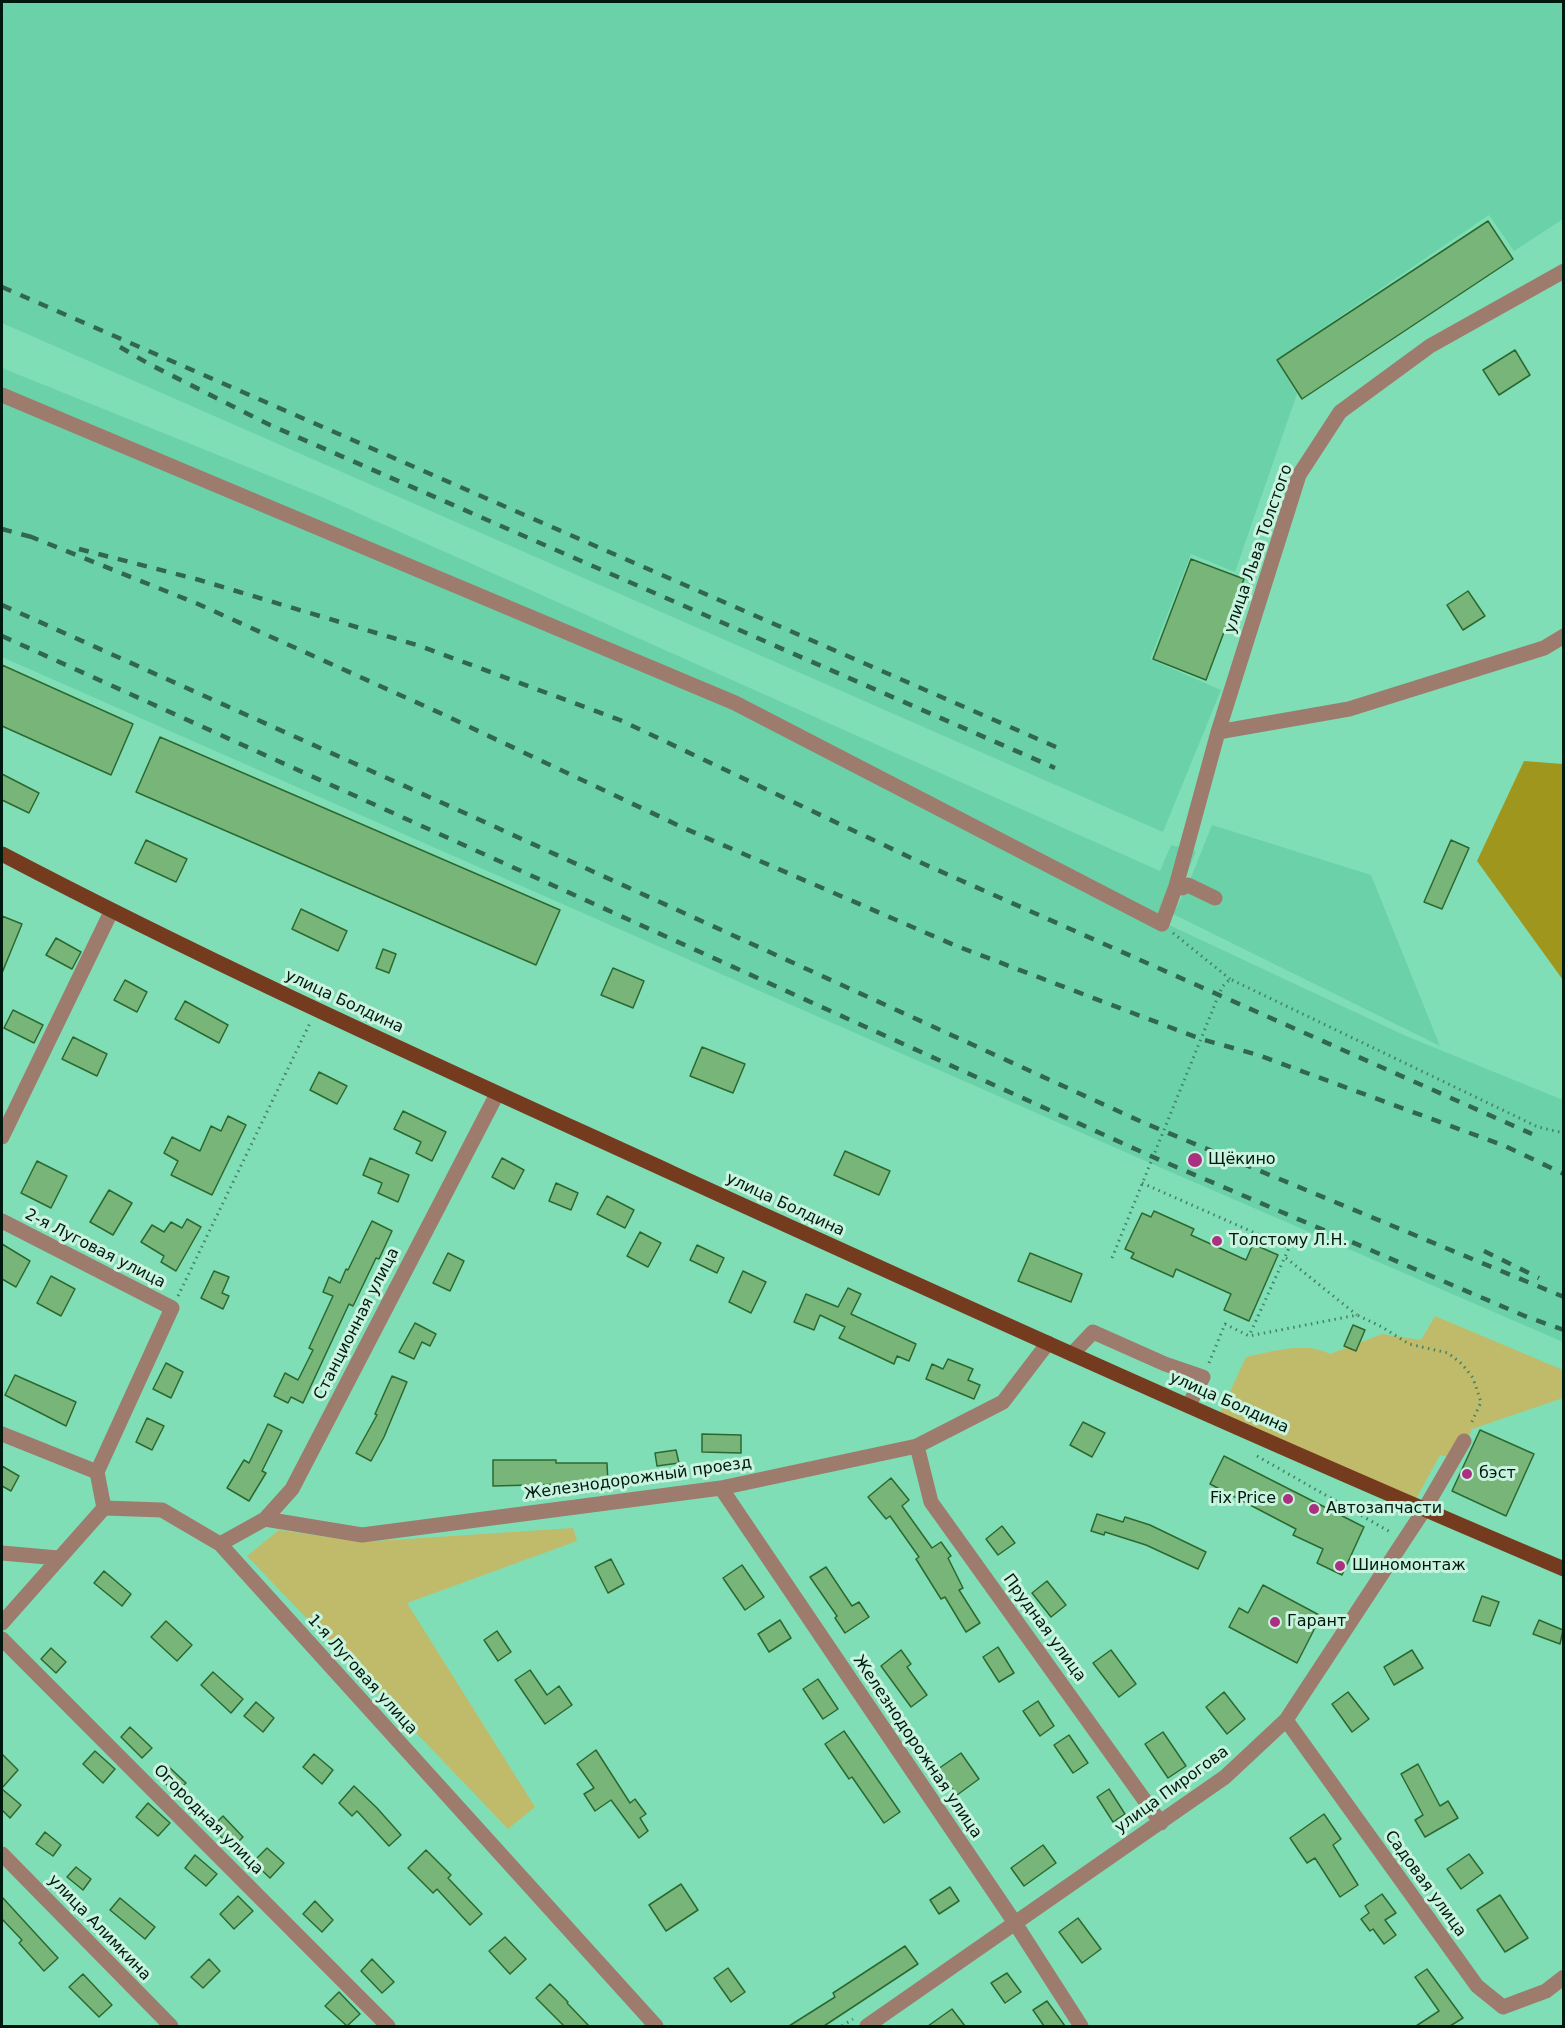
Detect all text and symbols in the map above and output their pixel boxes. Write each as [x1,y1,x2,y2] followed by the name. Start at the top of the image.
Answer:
[1221,462,1297,636] street label: улица Льва Толстого
[282,966,406,1038] street label: улица Болдина
[1208,1150,1276,1170] place label: Щёкино
[1186,1151,1204,1169] marker: Щёкино
[723,1169,847,1241] street label: улица Болдина
[22,1205,168,1293] street label: 2-я Луговая улица
[1229,1231,1348,1251] place label: Толстому Л.Н.
[1210,1234,1224,1248] marker: Толстому Л.Н.
[310,1245,404,1403] street label: Станционная улица
[1166,1368,1292,1438] street label: улица Болдина
[523,1454,753,1504] street label: Железнодорожный проезд
[1479,1464,1516,1484] place label: бэст
[1460,1467,1474,1481] marker: бэст
[1210,1489,1276,1509] place label: Fix Price
[1281,1492,1295,1506] marker: Fix Price
[1326,1499,1442,1519] place label: Автозапчасти
[1307,1502,1321,1516] marker: Автозапчасти
[1352,1556,1466,1576] place label: Шиномонтаж
[1333,1559,1347,1573] marker: Шиномонтаж
[998,1570,1090,1686] street label: Прудная улица
[303,1611,421,1739] street label: 1-я Луговая улица
[1287,1612,1346,1632] place label: Гарант
[1268,1615,1282,1629] marker: Гарант
[848,1652,986,1842] street label: Железнодорожная улица
[1111,1742,1233,1838] street label: улица Пирогова
[149,1761,267,1879] street label: Огородная улица
[1380,1827,1470,1941] street label: Садовая улица
[44,1871,154,1985] street label: улица Алимкина

